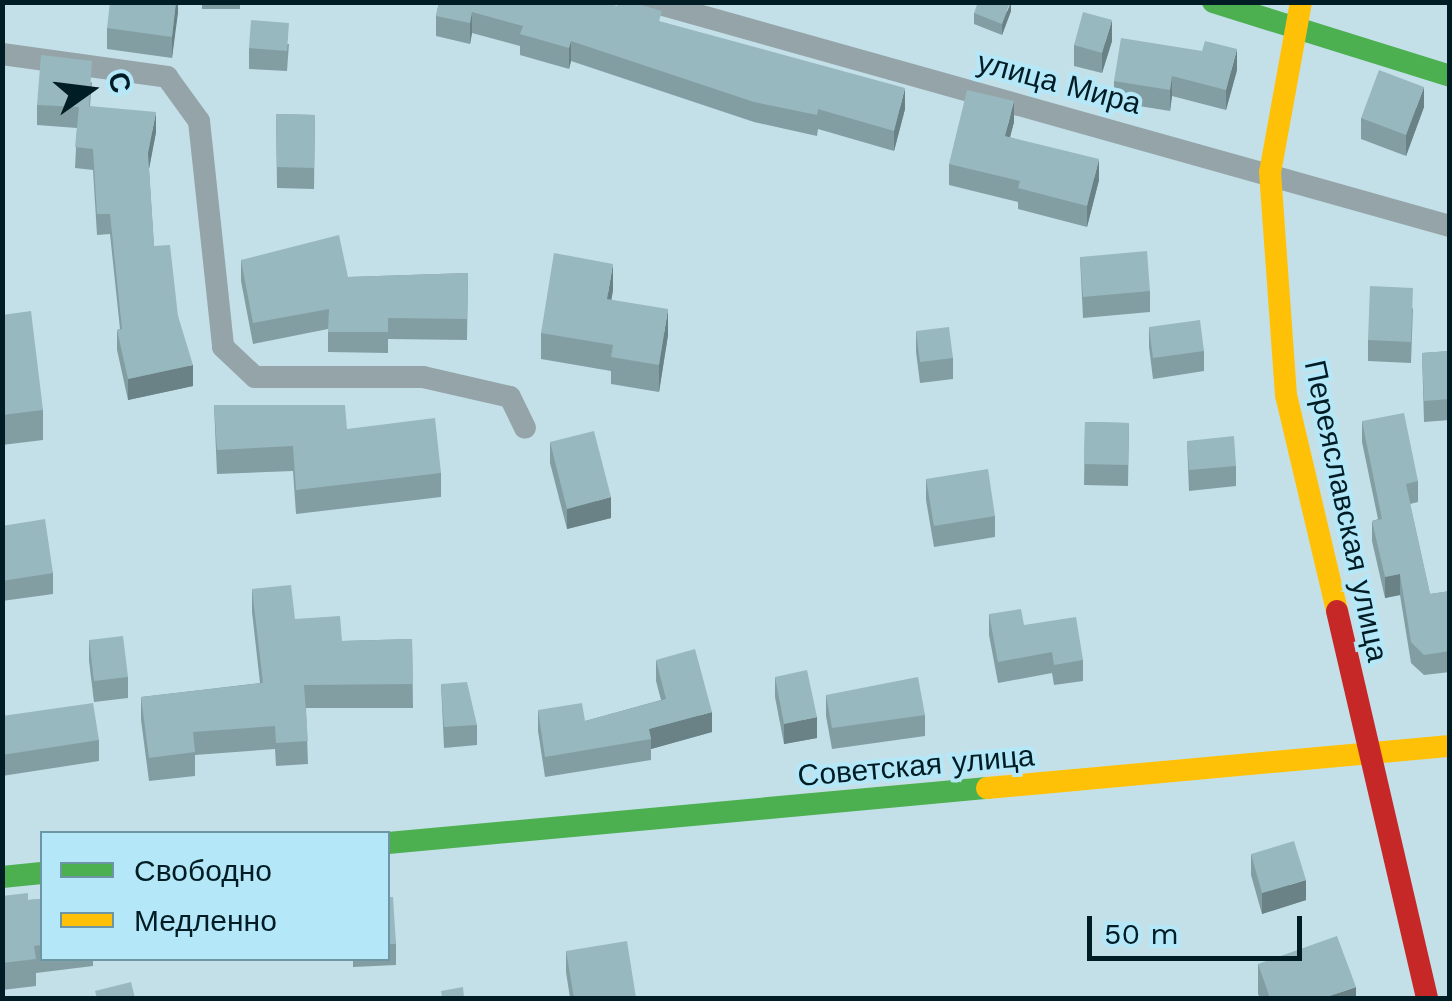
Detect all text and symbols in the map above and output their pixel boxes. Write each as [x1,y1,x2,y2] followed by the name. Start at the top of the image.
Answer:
[40,40,140,140] north arrow
[973,44,1145,122] street label: улица Мира
[101,69,138,96] text: С
[1296,357,1396,665] street label: Переяславская улица
[796,738,1036,794] street label: Советская улица
[40,831,390,961] legend
[134,853,272,888] text: Свободно
[1092,896,1307,958] scale bar
[134,903,277,938] text: Медленно
[1104,916,1179,951] text: 50 m

